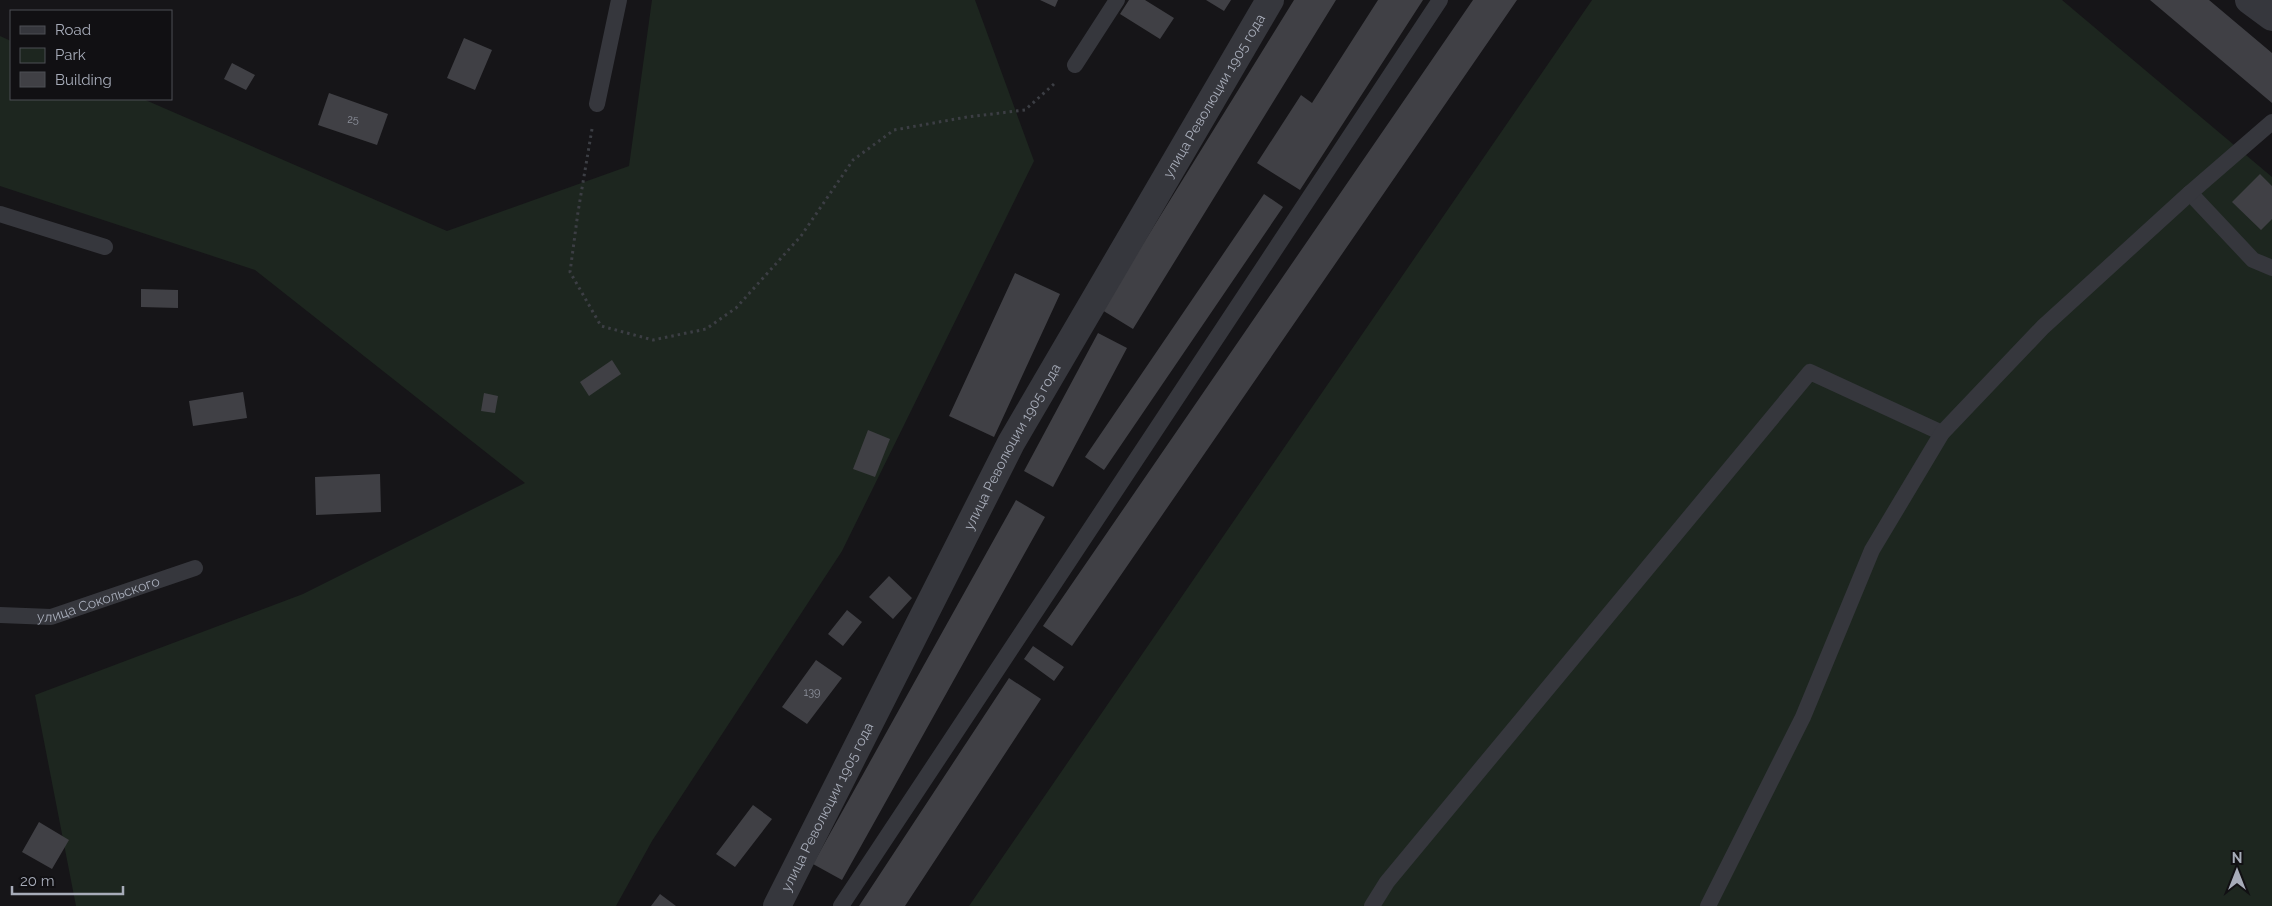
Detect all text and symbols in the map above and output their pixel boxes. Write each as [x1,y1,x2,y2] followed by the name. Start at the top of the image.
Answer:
[10,10,172,100] legend
[1160,11,1268,181] street label: улица Революции 1905 года
[55,21,91,39] text: Road
[55,46,86,64] text: Park
[55,71,112,89] text: Building
[347,113,359,126] house number: 25
[960,361,1064,533] street label: улица Революции 1905 года
[37,573,162,625] street label: улица Сокольского
[803,686,821,699] house number: 139
[778,720,876,894] street label: улица Революции 1905 года
[2212,846,2262,896] north arrow
[2232,850,2242,866] text: N
[12,864,124,896] scale bar
[20,872,55,890] text: 20 m

